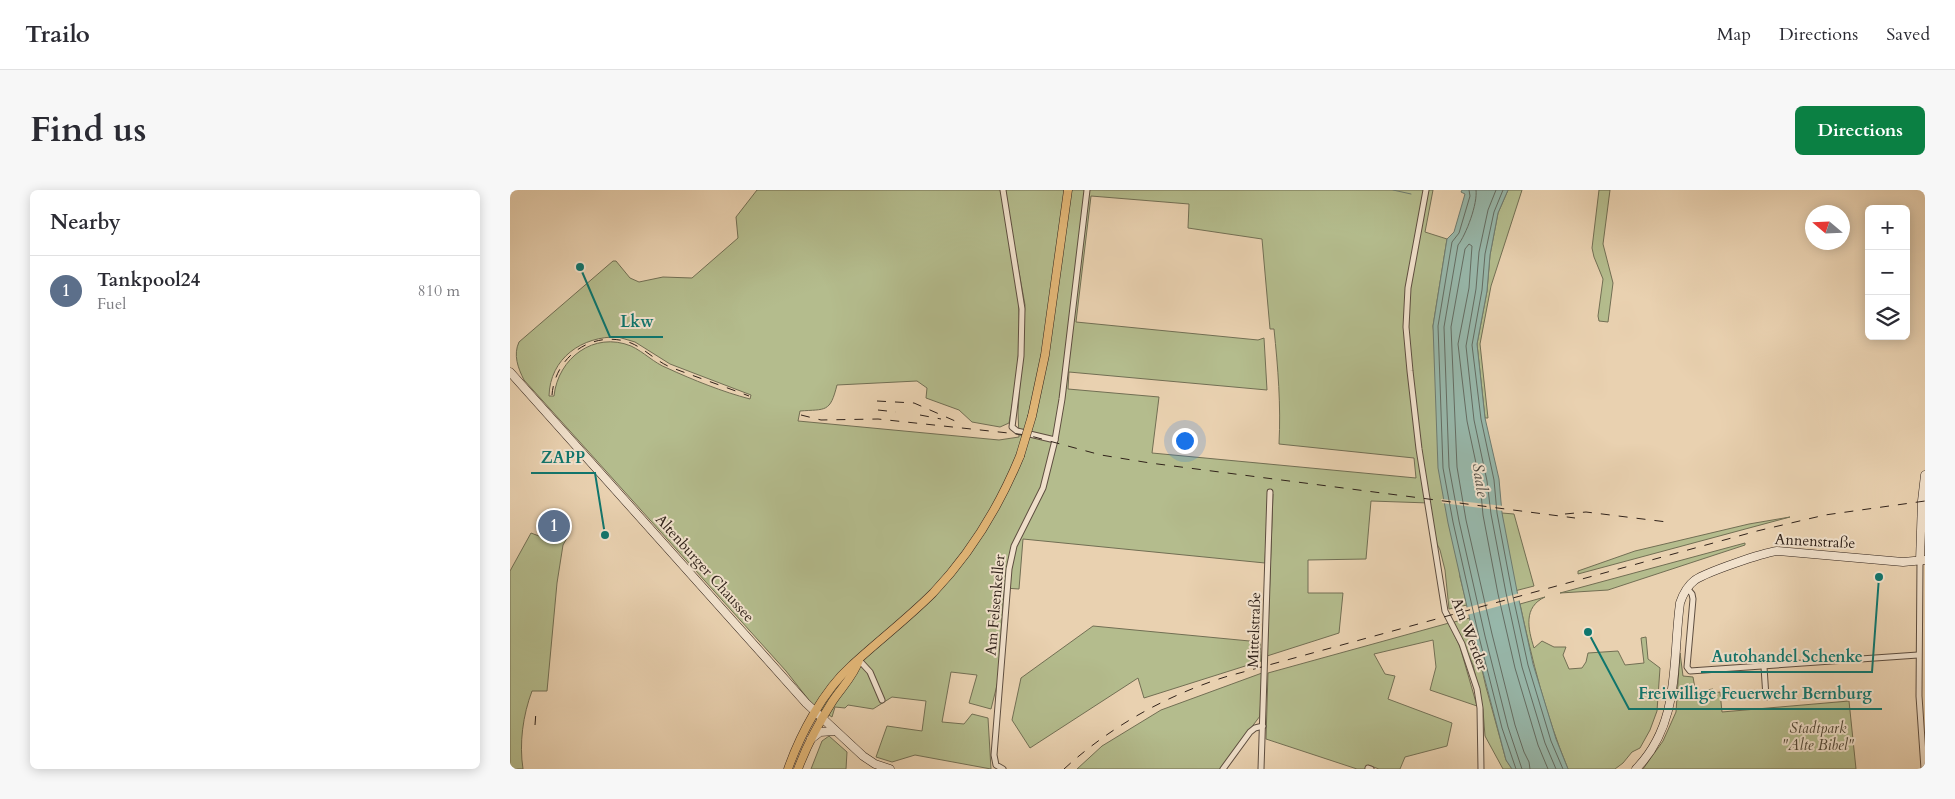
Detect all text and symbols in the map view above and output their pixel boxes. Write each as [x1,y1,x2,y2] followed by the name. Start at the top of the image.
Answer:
[25,18,90,51] text: Trailo
[1717,22,1751,47] text: Map
[1779,22,1858,47] text: Directions
[1886,22,1930,47] text: Saved
[30,106,146,154] text: Find us
[1795,106,1925,155] button: Directions
[1805,205,1850,250] north arrow
[1865,205,1910,340] map controls
[1865,205,1910,250] button: +
[50,208,121,237] text: Nearby
[1865,250,1910,295] button: −
[97,267,200,293] text: Tankpool24
[62,280,70,302] text: 1
[418,280,460,302] text: 810 m
[97,293,126,315] text: Fuel
[1865,295,1910,340] button: layers
[610,306,663,337] callout: Lkw
[620,311,654,333] text: Lkw
[1172,428,1198,454] your location
[531,442,595,473] callout: ZAPP
[541,447,585,469] text: ZAPP
[1467,462,1494,499] water label: Saale
[538,507,570,545] pin: 1
[651,510,759,627] street label: Altenburger Chaussee
[1774,529,1856,553] street label: Annenstraße
[981,553,1009,657] street label: Am Felsenkeller
[1243,592,1265,668] street label: Mittelstraße
[1447,595,1493,674] street label: Am Werder
[1701,641,1872,672] callout: Autohandel Schenke
[1711,646,1863,668] text: Autohandel Schenke
[1629,678,1882,709] callout: Freiwillige Feuerwehr Bernburg
[1638,683,1872,705] text: Freiwillige Feuerwehr Bernburg
[1782,718,1854,755] park label: Stadtpark "Alte Bibel"

